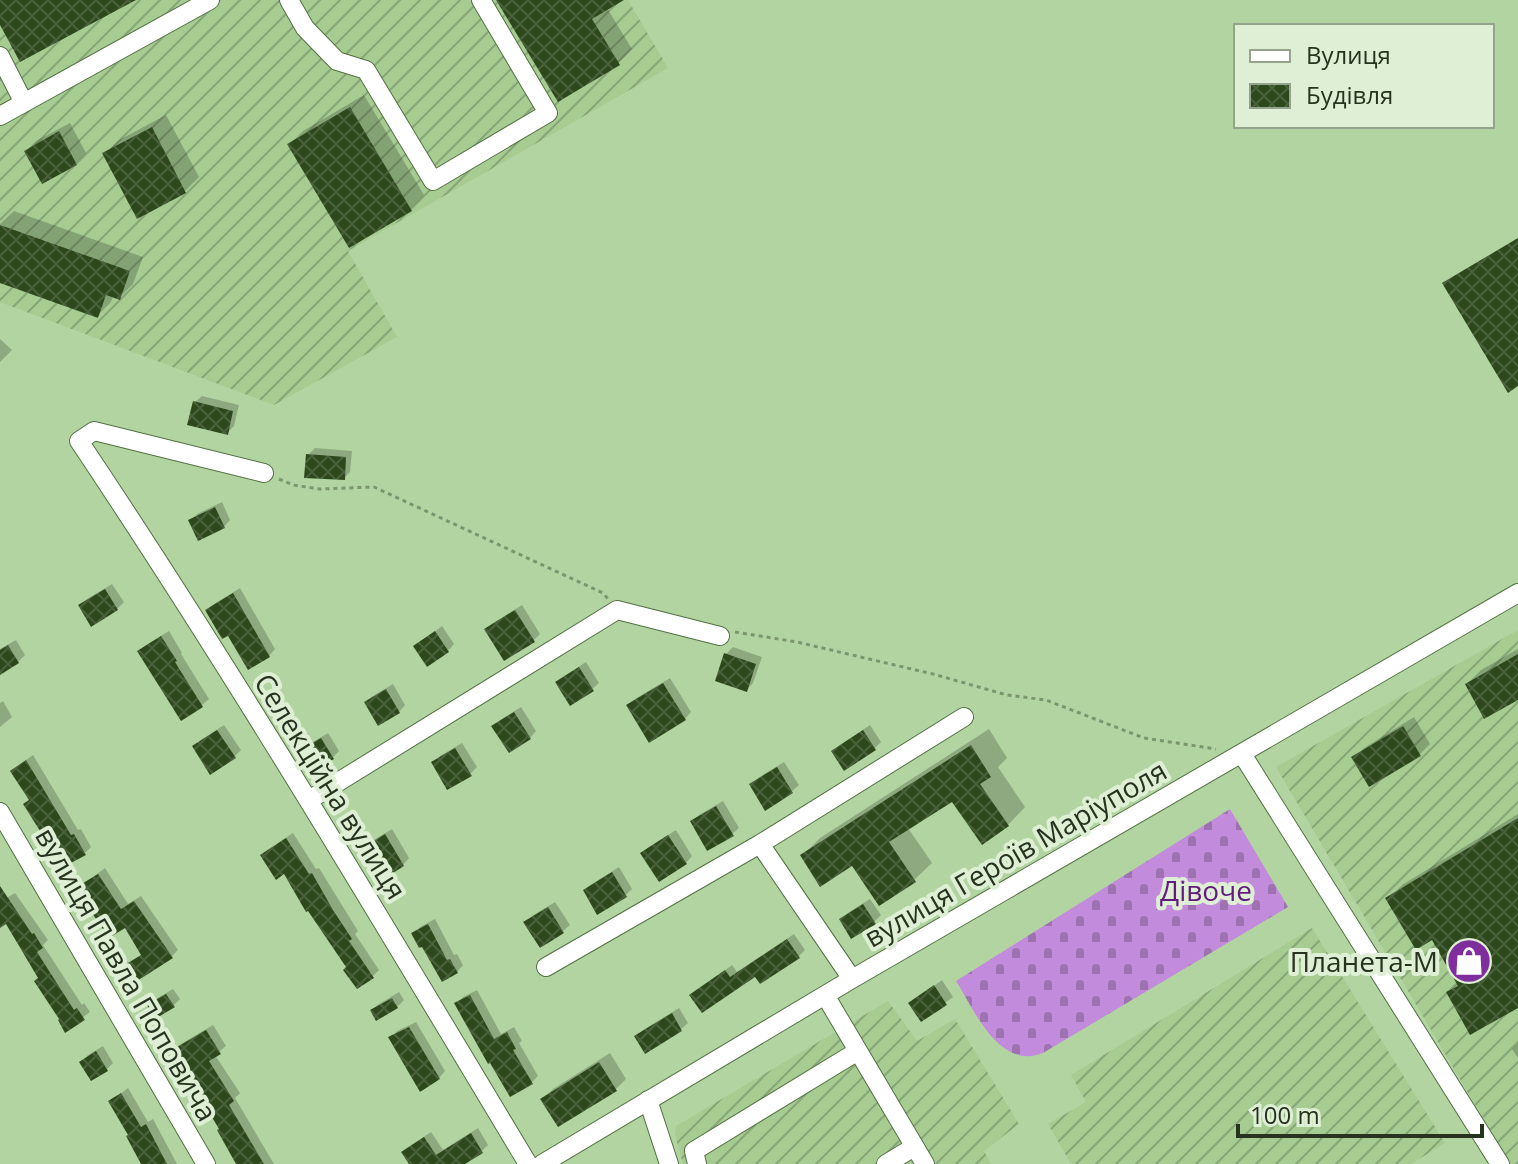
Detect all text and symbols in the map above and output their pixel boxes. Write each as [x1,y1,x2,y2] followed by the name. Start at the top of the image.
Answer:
[1234,24,1494,128] legend
[1306,38,1391,71] text: Вулиця
[1306,78,1393,111] text: Будівля
[246,666,416,906] street label: Селекційна вулиця
[857,751,1173,955] street label: вулиця Героїв Маріуполя
[27,820,227,1128] street label: вулиця Павла Поповича
[1160,871,1252,909] park label: Дівоче
[1445,937,1493,985] shop icon: Планета-М
[1290,942,1438,980] place label: Планета-М
[1238,1088,1482,1138] scale bar
[1250,1098,1320,1131] text: 100 m

